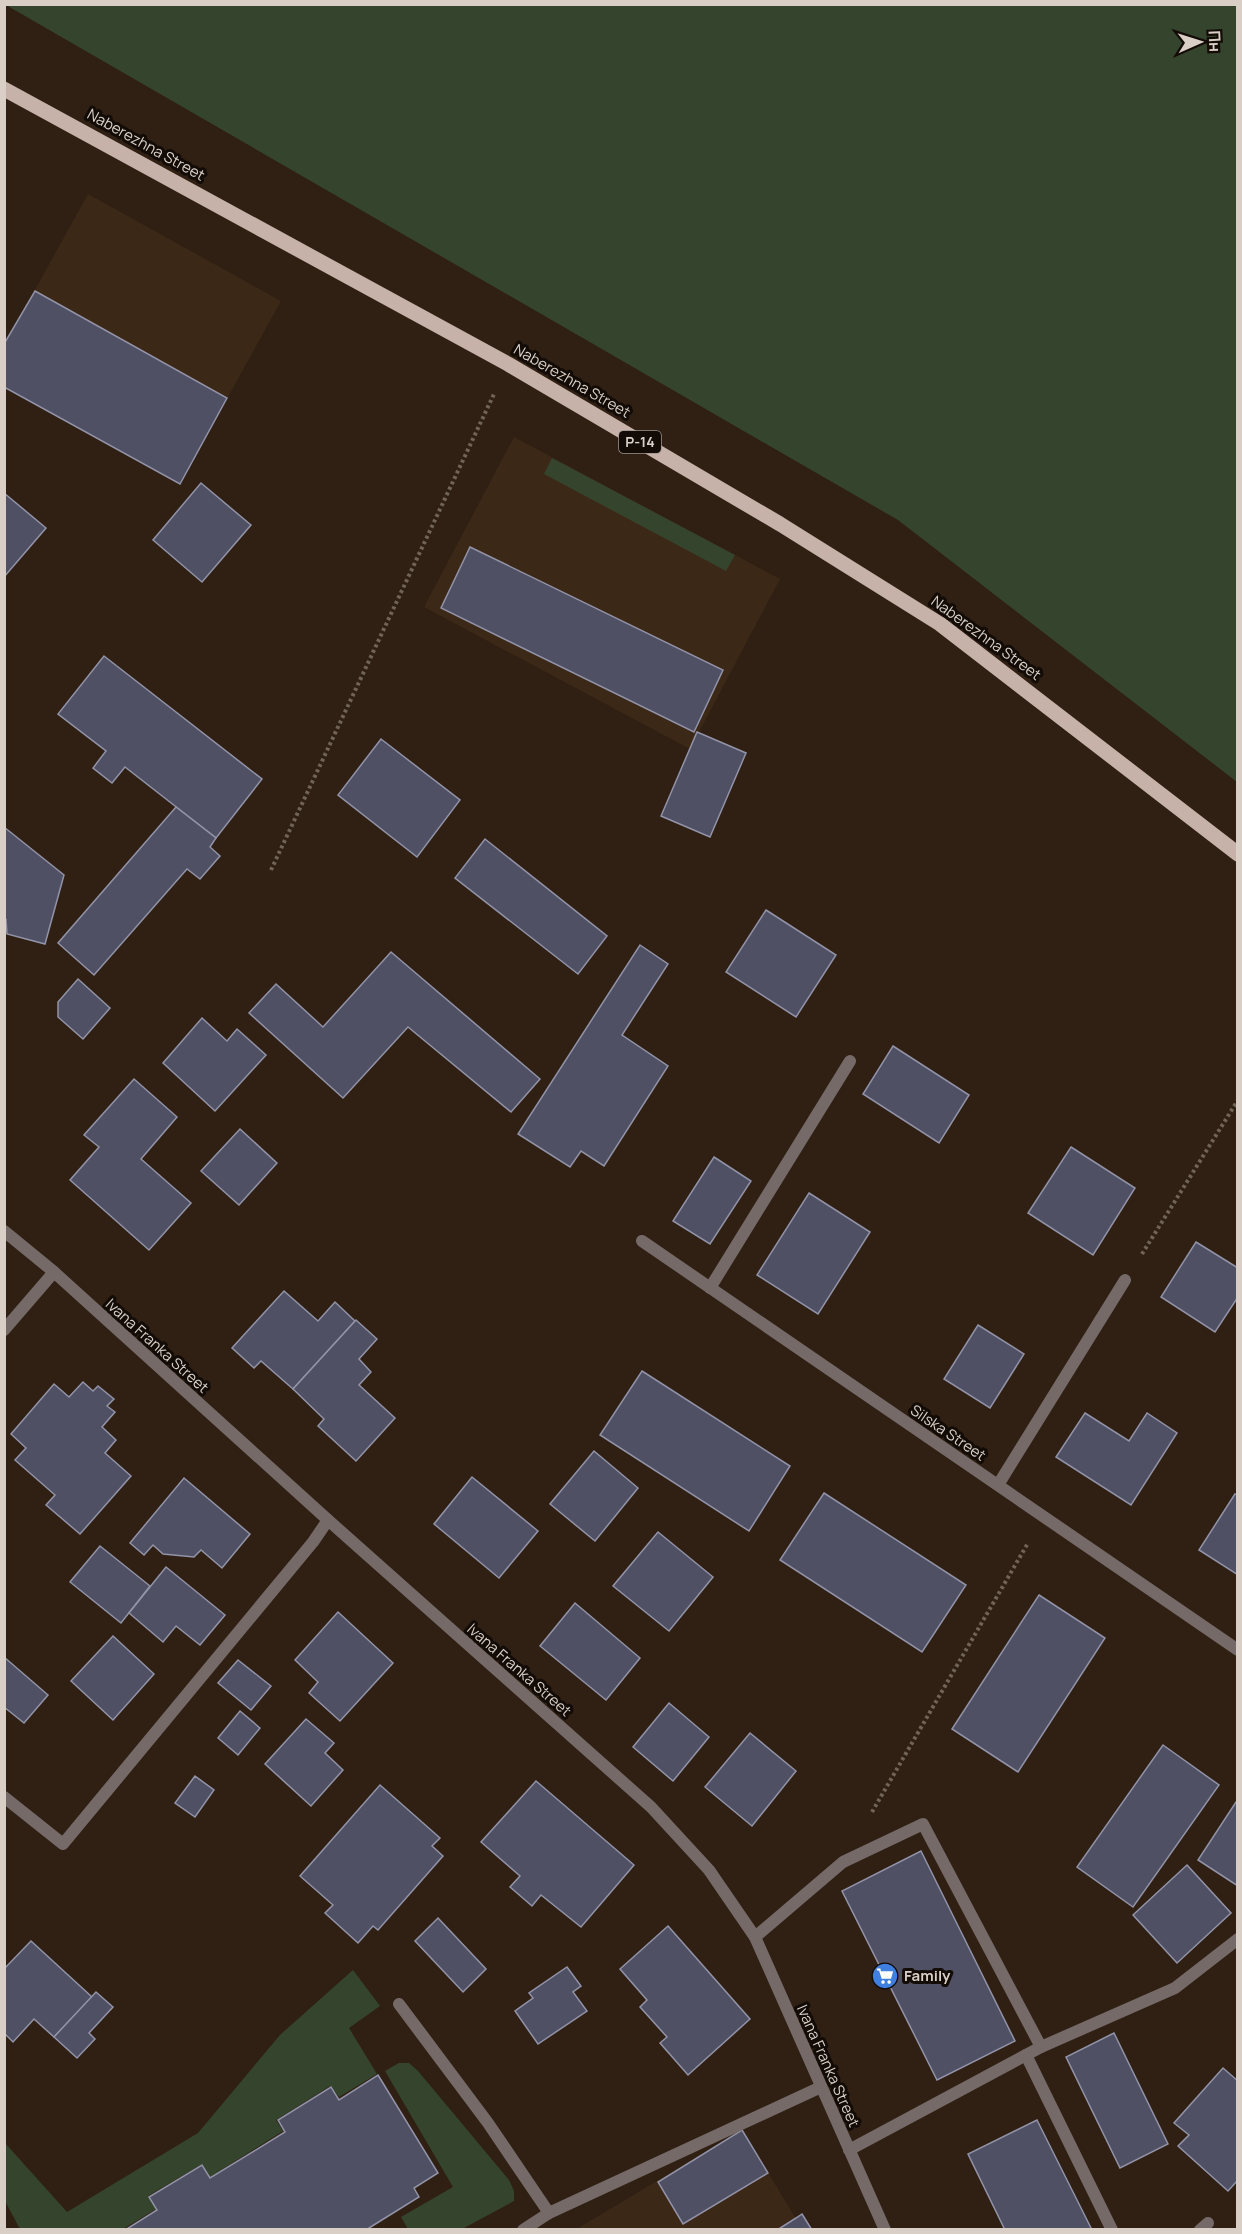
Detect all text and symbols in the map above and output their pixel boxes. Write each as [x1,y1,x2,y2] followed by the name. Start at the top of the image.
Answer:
[1170,12,1230,72] north arrow
[1203,30,1227,53] text: Пн
[84,104,209,186] street label: Naberezhna Street
[510,339,634,423] street label: Naberezhna Street
[619,431,661,453] road number: Р-14
[927,590,1046,685] street label: Naberezhna Street
[101,1294,213,1398] street label: Ivana Franka Street
[906,1400,990,1466] street label: Silska Street
[463,1618,576,1721] street label: Ivana Franka Street
[870,1961,900,1991] supermarket icon: Family
[904,1965,951,1986] place label: Family
[792,2001,865,2130] street label: Ivana Franka Street

